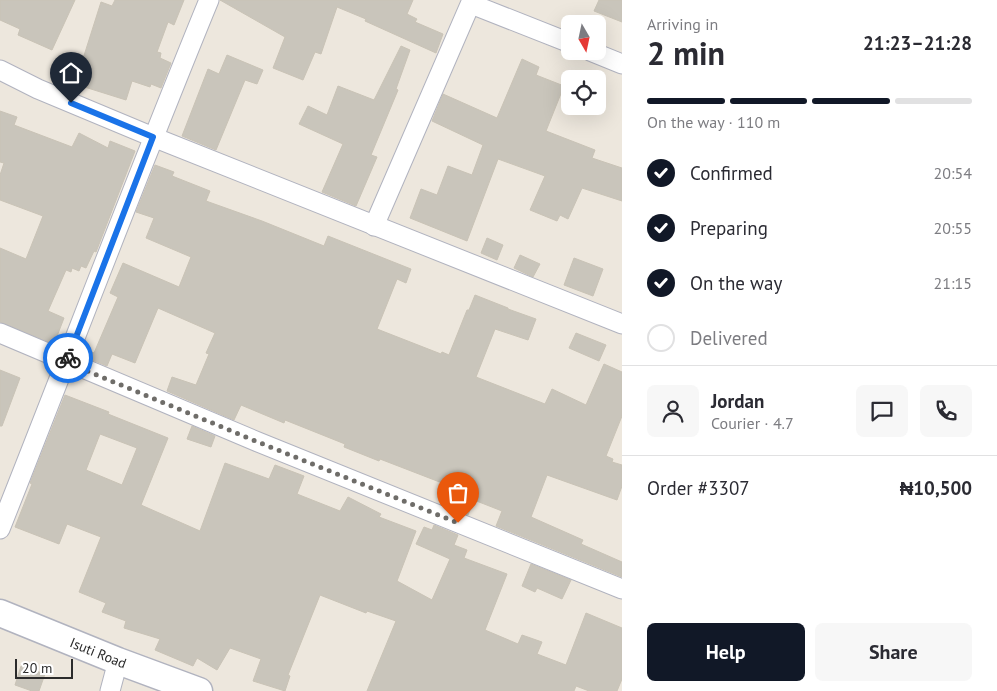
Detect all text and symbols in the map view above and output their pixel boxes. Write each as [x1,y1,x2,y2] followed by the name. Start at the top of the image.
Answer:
[647,14,718,34] text: Arriving in
[561,15,606,60] north arrow
[561,15,606,115] map controls
[863,31,972,55] text: 21:23–21:28
[647,32,725,74] text: 2 min
[50,52,92,103] pin
[57,59,85,87] icon: home
[561,70,606,115] button: locate
[647,112,780,132] text: On the way · 110 m
[647,159,675,187] icon: check
[690,161,773,185] text: Confirmed
[934,163,972,183] text: 20:54
[647,214,675,242] icon: check
[690,216,768,240] text: Preparing
[934,218,972,238] text: 20:55
[647,269,675,297] icon: check
[690,271,782,295] text: On the way
[934,273,972,293] text: 21:15
[690,326,768,350] text: Delivered
[43,333,93,383] courier
[54,344,82,372] icon: bike
[647,385,699,437] button: person
[856,385,908,437] button: chat
[920,385,972,437] button: phone
[711,389,764,413] text: Jordan
[711,413,794,433] text: Courier · 4.7
[437,472,479,523] pin
[647,476,750,500] text: Order #3307
[900,476,972,500] text: ₦10,500
[444,479,472,507] icon: bag
[647,623,805,681] button: Help
[815,623,972,681] button: Share
[67,633,129,672] street label: Isuti Road
[15,656,72,679] scale bar
[22,659,52,677] text: 20 m

